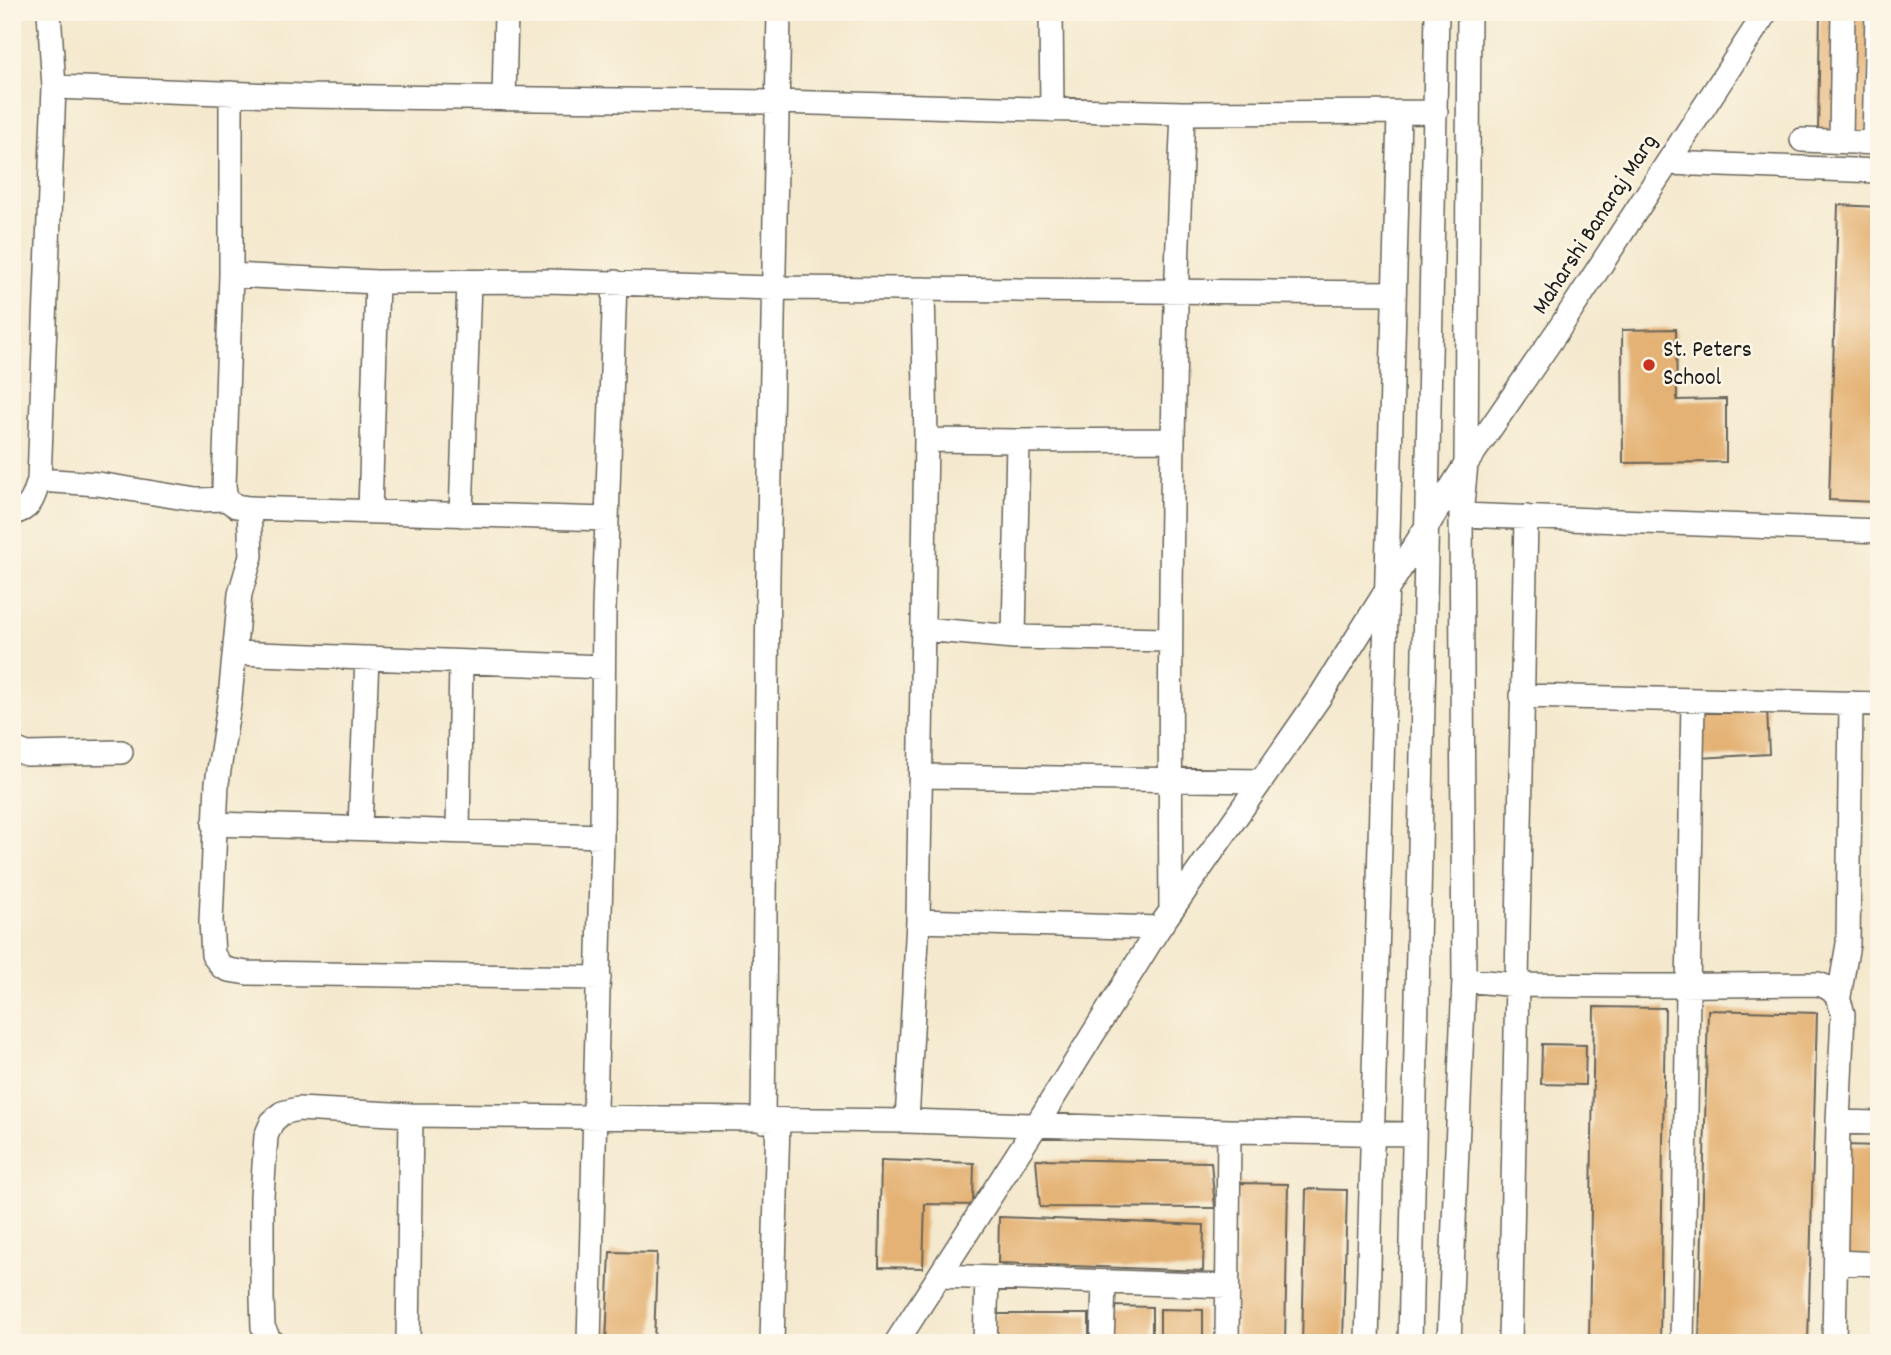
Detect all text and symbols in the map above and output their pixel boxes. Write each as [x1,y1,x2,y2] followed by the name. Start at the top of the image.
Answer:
[1525,128,1667,322] street label: Maharshi Banaraj Marg
[1663,334,1752,396] place label: St. Peters School
[1641,357,1657,373] marker: St. Peters School

